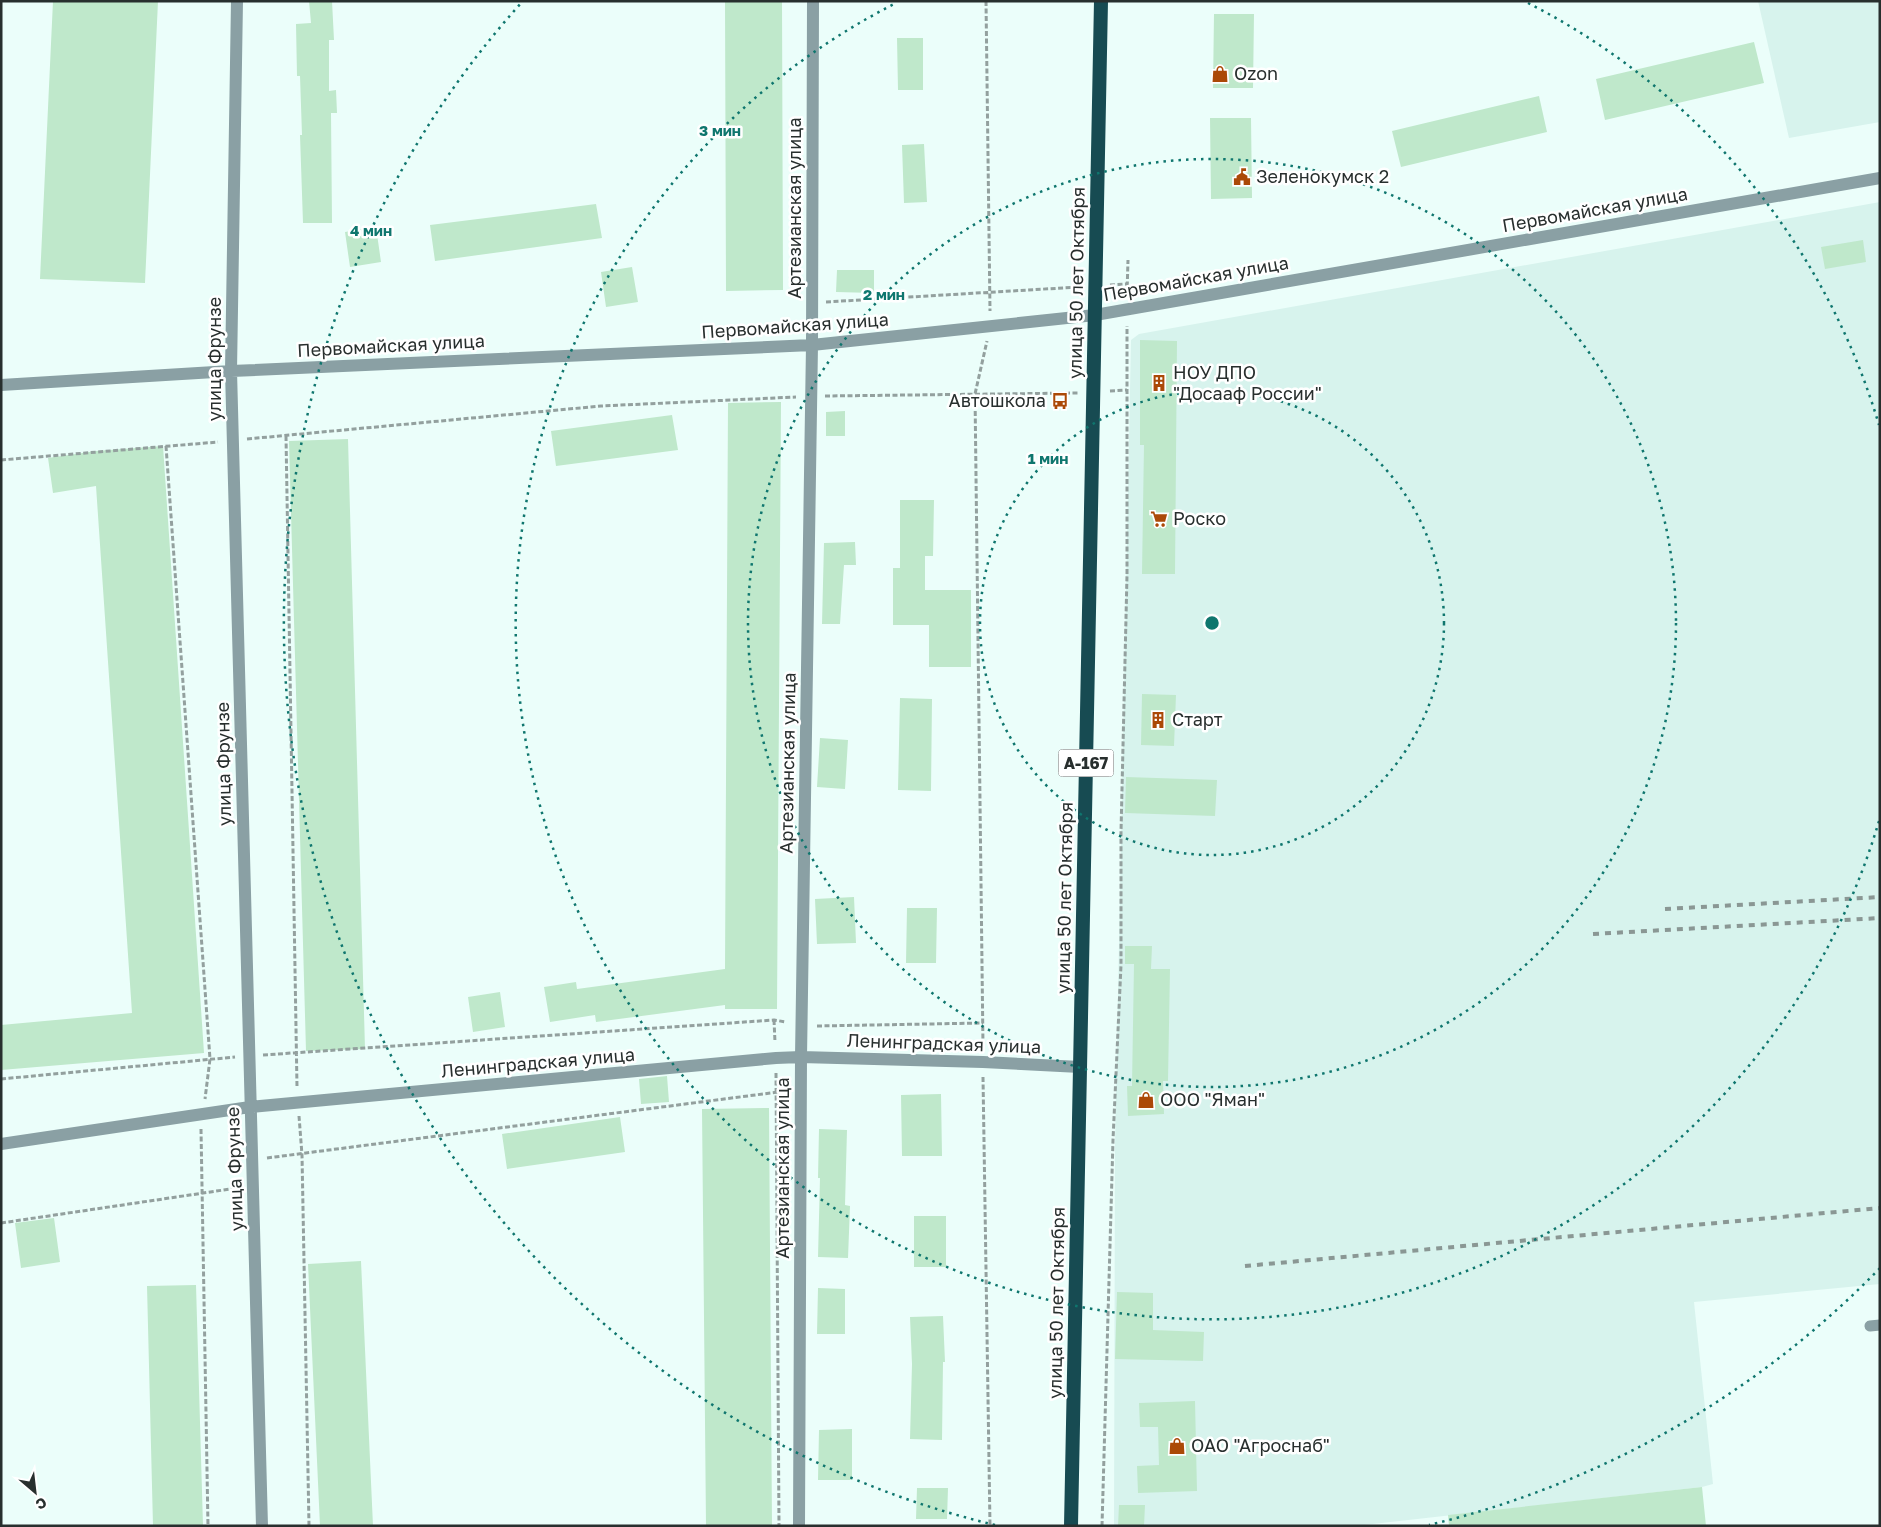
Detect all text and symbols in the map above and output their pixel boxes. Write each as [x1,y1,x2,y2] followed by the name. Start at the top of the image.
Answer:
[1234,62,1278,84] place label: Ozon
[1210,64,1230,84] shop icon: Ozon
[783,117,805,299] street label: Артезианская улица
[699,121,741,139] text: 3 мин
[1256,165,1389,187] place label: Зеленокумск 2
[1232,167,1252,187] public building icon: Зеленокумск 2
[1500,182,1689,236] street label: Первомайская улица
[1063,187,1089,379] street label: улица 50 лет Октября
[350,221,392,239] text: 4 мин
[1101,251,1290,305] street label: Первомайская улица
[863,285,905,303] text: 2 мин
[203,297,225,421] street label: улица Фрунзе
[701,307,889,343] street label: Первомайская улица
[297,329,485,361] street label: Первомайская улица
[1173,361,1322,404] place label: НОУ ДПО "Досааф России"
[1149,373,1169,393] building icon: НОУ ДПО "Досааф России"
[949,389,1046,411] place label: Автошкола
[1050,391,1070,411] bus stop icon: Автошкола
[1028,449,1068,467] text: 1 мин
[1173,507,1226,529] place label: Роско
[1149,509,1169,529] supermarket icon: Роско
[1203,614,1221,632] centre of rings
[774,672,800,854] street label: Артезианская улица
[211,702,235,826] street label: улица Фрунзе
[1172,708,1223,730] place label: Старт
[1148,710,1168,730] building icon: Старт
[1058,750,1114,776] road number: А-167
[1051,802,1077,994] street label: улица 50 лет Октября
[847,1029,1042,1057] street label: Ленинградская улица
[440,1043,636,1081] street label: Ленинградская улица
[771,1077,793,1259] street label: Артезианская улица
[1160,1088,1265,1110] place label: ООО "Яман"
[1136,1090,1156,1110] shop icon: ООО "Яман"
[221,1106,247,1232] street label: улица Фрунзе
[1043,1207,1069,1399] street label: улица 50 лет Октября
[1191,1434,1330,1456] place label: ОАО "Агроснаб"
[1167,1436,1187,1456] shop icon: ОАО "Агроснаб"
[10,1467,60,1517] north arrow
[33,1494,50,1514] text: С

